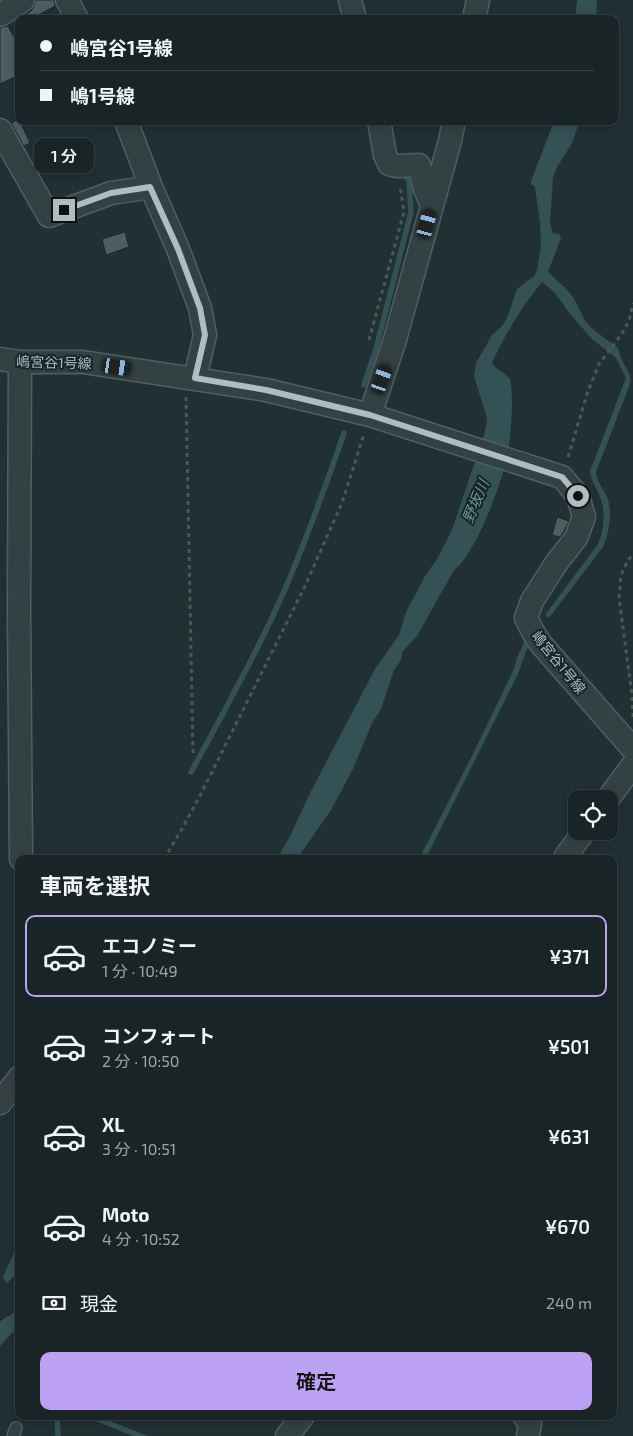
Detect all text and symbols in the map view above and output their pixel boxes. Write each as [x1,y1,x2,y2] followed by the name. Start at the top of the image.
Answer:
[70,36,173,59] text: 嶋宮谷1号線
[70,84,135,107] text: 嶋1号線
[34,138,94,172] callout: 1 分
[51,146,77,165] text: 1 分
[53,199,75,221] route end
[415,208,438,240] car
[16,352,92,372] street label: 嶋宮谷1号線
[101,357,132,377] car
[370,362,393,396] car
[458,475,493,525] water label: 野坂川
[567,485,589,507] route start
[529,627,589,697] street label: 嶋宮谷1号線
[568,790,618,840] map controls
[568,790,618,840] button: locate
[40,872,150,898] text: 車両を選択
[42,934,87,979] icon: car
[102,934,197,957] text: エコノミー
[549,945,590,968] text: ¥371
[102,961,178,980] text: 1 分 · 10:49
[42,1024,87,1069] icon: car
[102,1024,215,1047] text: コンフォート
[548,1035,590,1058] text: ¥501
[102,1051,180,1070] text: 2 分 · 10:50
[102,1113,124,1136] text: XL
[42,1114,87,1159] icon: car
[548,1125,590,1148] text: ¥631
[102,1139,176,1158] text: 3 分 · 10:51
[102,1203,150,1226] text: Moto
[42,1204,87,1249] icon: car
[545,1215,590,1238] text: ¥670
[102,1229,180,1248] text: 4 分 · 10:52
[40,1289,68,1317] icon: cash
[80,1292,118,1315] text: 現金
[546,1293,592,1312] text: 240 m
[40,1352,592,1410] button: 確定

